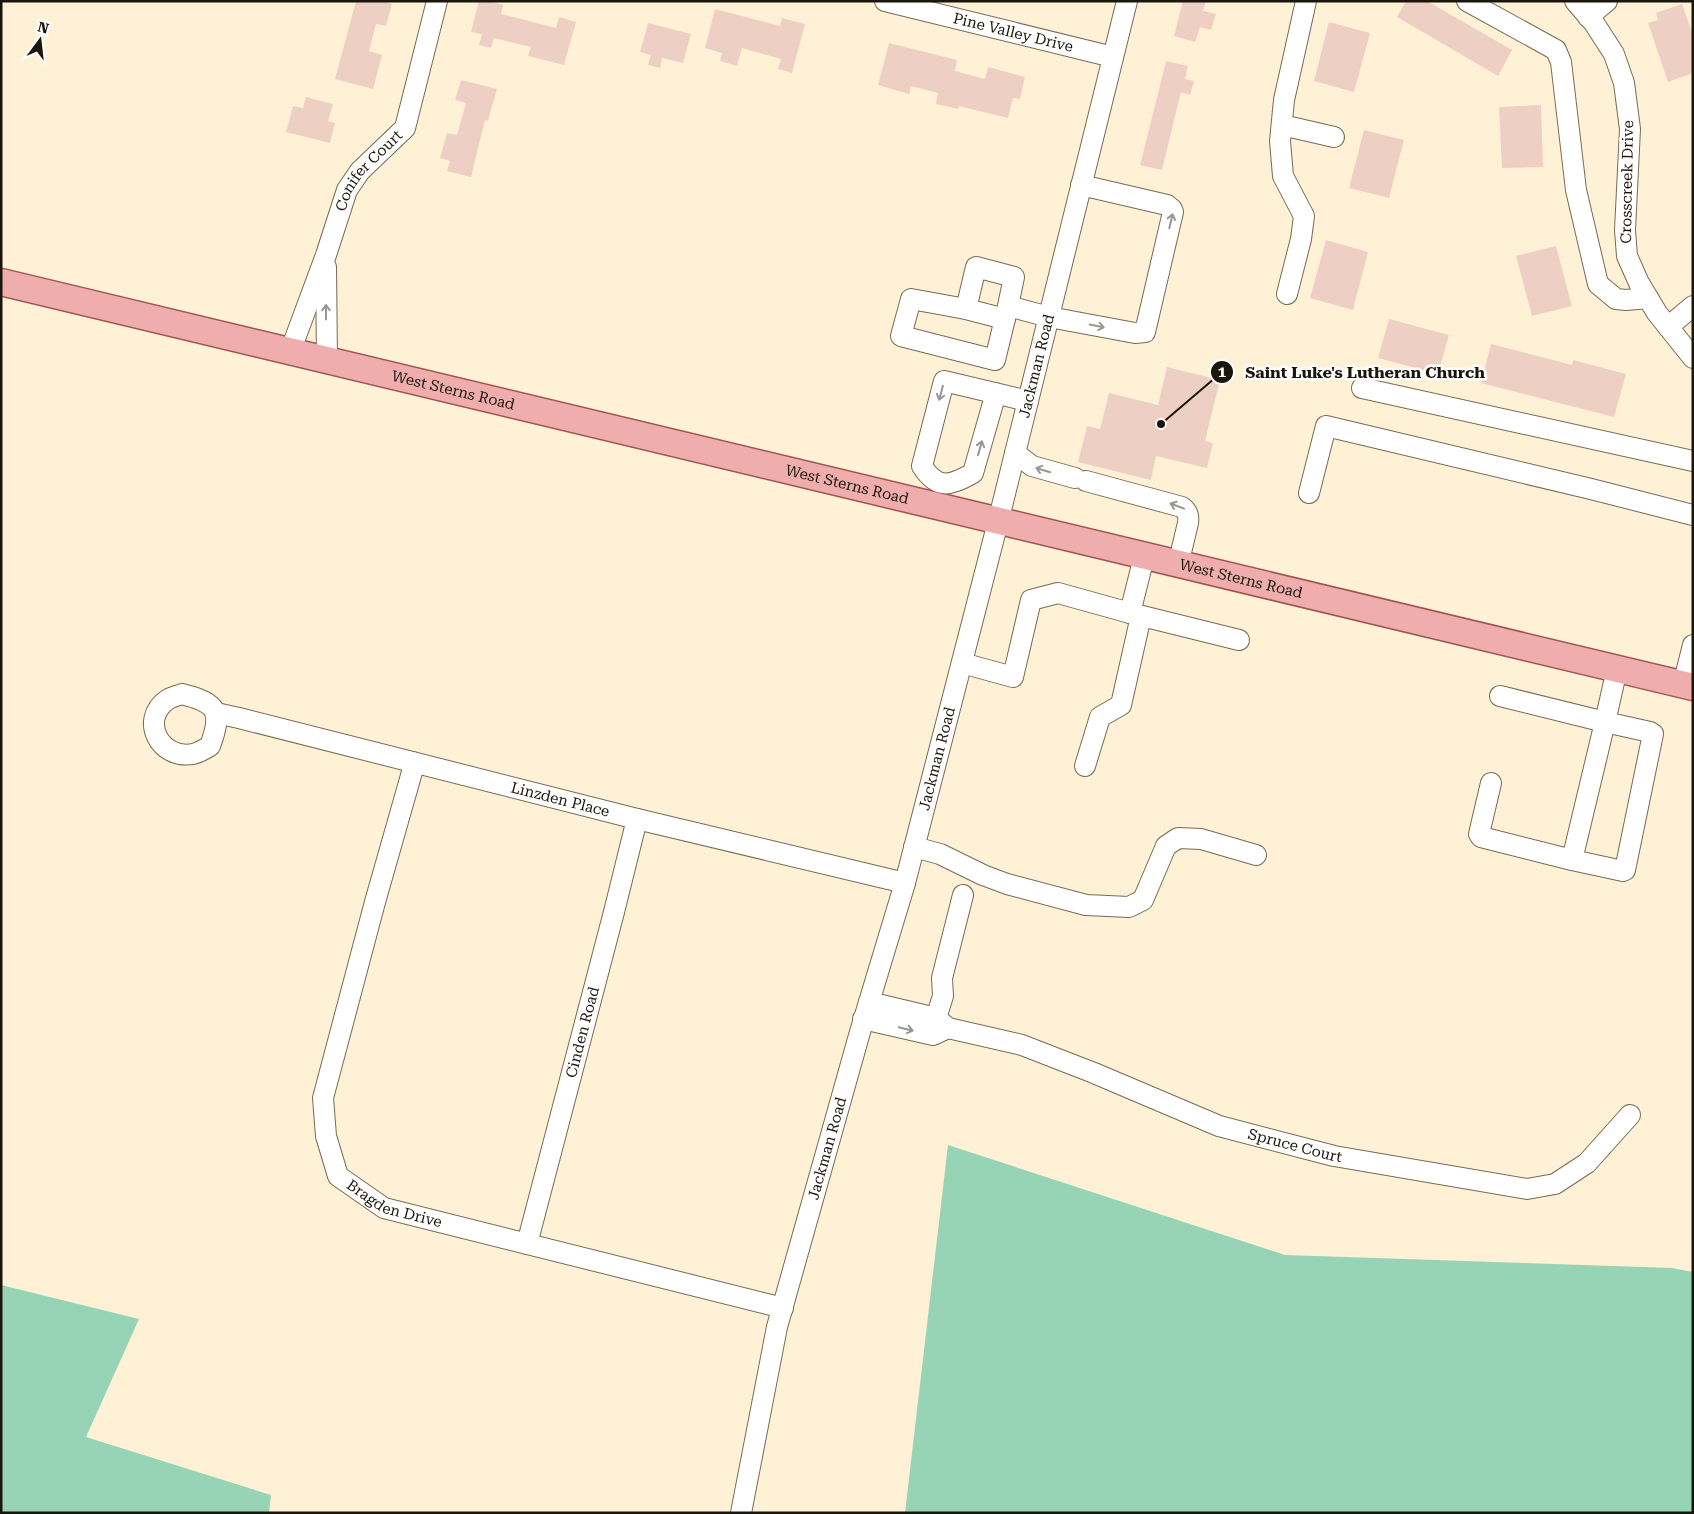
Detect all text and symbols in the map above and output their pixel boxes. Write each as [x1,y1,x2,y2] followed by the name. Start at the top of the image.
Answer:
[951,9,1075,56] street label: Pine Valley Drive
[15,15,65,65] north arrow
[36,18,51,37] text: N
[1617,120,1637,244] street label: Crosscreek Drive
[332,126,406,213] street label: Conifer Court
[1167,214,1176,230] one-way arrow
[321,304,331,320] one-way arrow
[1015,312,1058,420] street label: Jackman Road
[1088,322,1104,332] one-way arrow
[1210,357,1495,388] callout: Saint Luke's Lutheran Church
[1218,363,1227,381] text: 1
[1245,363,1485,382] text: Saint Luke's Lutheran Church
[390,367,517,414] street label: West Sterns Road
[935,385,945,401] one-way arrow
[976,440,986,456] one-way arrow
[784,461,911,508] street label: West Sterns Road
[1035,464,1051,474] one-way arrow
[1170,501,1185,510] one-way arrow
[1178,555,1305,602] street label: West Sterns Road
[915,705,959,812] street label: Jackman Road
[509,778,611,821] street label: Linzden Place
[562,984,603,1080] street label: Cinden Road
[898,1025,914,1034] one-way arrow
[804,1094,850,1202] street label: Jackman Road
[1246,1125,1344,1166] street label: Spruce Court
[343,1176,444,1231] street label: Bragden Drive

